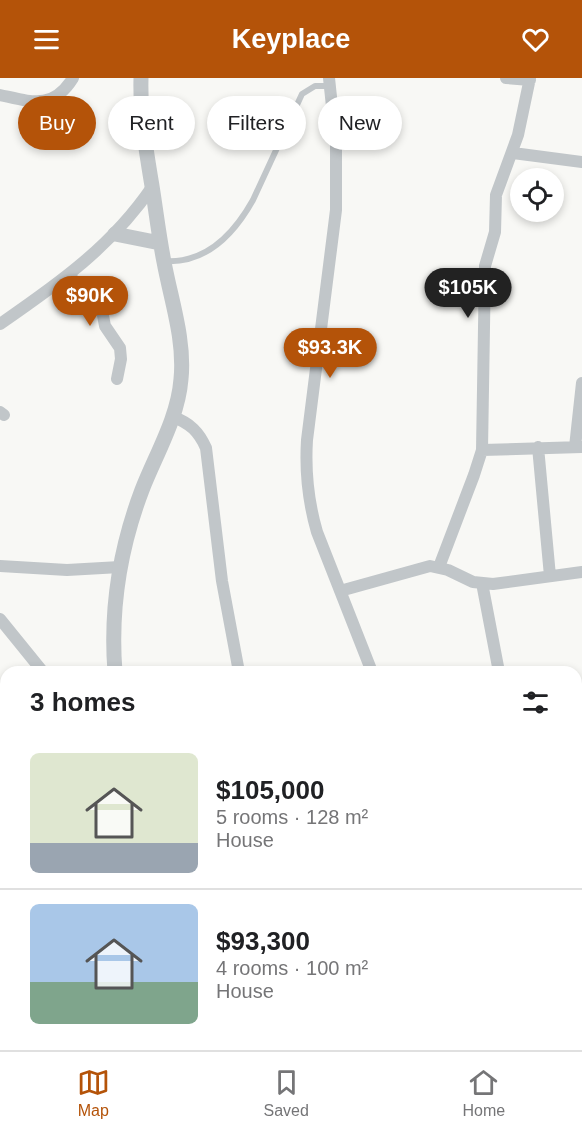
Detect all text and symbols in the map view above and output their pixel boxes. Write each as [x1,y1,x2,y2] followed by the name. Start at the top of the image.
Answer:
[30,23,63,56] icon: menu
[519,23,552,56] icon: heart
[232,24,350,54] text: Keyplace
[18,96,96,150] chip: Buy
[108,96,195,150] chip: Rent
[207,96,306,150] chip: Filters
[318,96,402,150] chip: New
[510,168,564,222] map controls
[510,168,564,222] button: locate
[426,268,510,319] pin: $105K
[54,276,126,327] pin: $90K
[439,276,497,298] text: $105K
[66,284,114,306] text: $90K
[281,328,379,379] pin: $93.3K
[298,336,362,358] text: $93.3K
[519,686,552,719] icon: filters
[30,687,136,717] text: 3 homes
[216,775,324,805] text: $105,000
[78,777,150,849] icon: home
[216,806,368,828] text: 5 rooms · 128 m²
[216,829,274,851] text: House
[216,926,310,956] text: $93,300
[78,928,150,1000] icon: home
[216,957,368,979] text: 4 rooms · 100 m²
[216,980,274,1002] text: House
[77,1066,110,1120] tab: Map
[263,1066,309,1120] tab: Saved
[462,1066,505,1120] tab: Home

